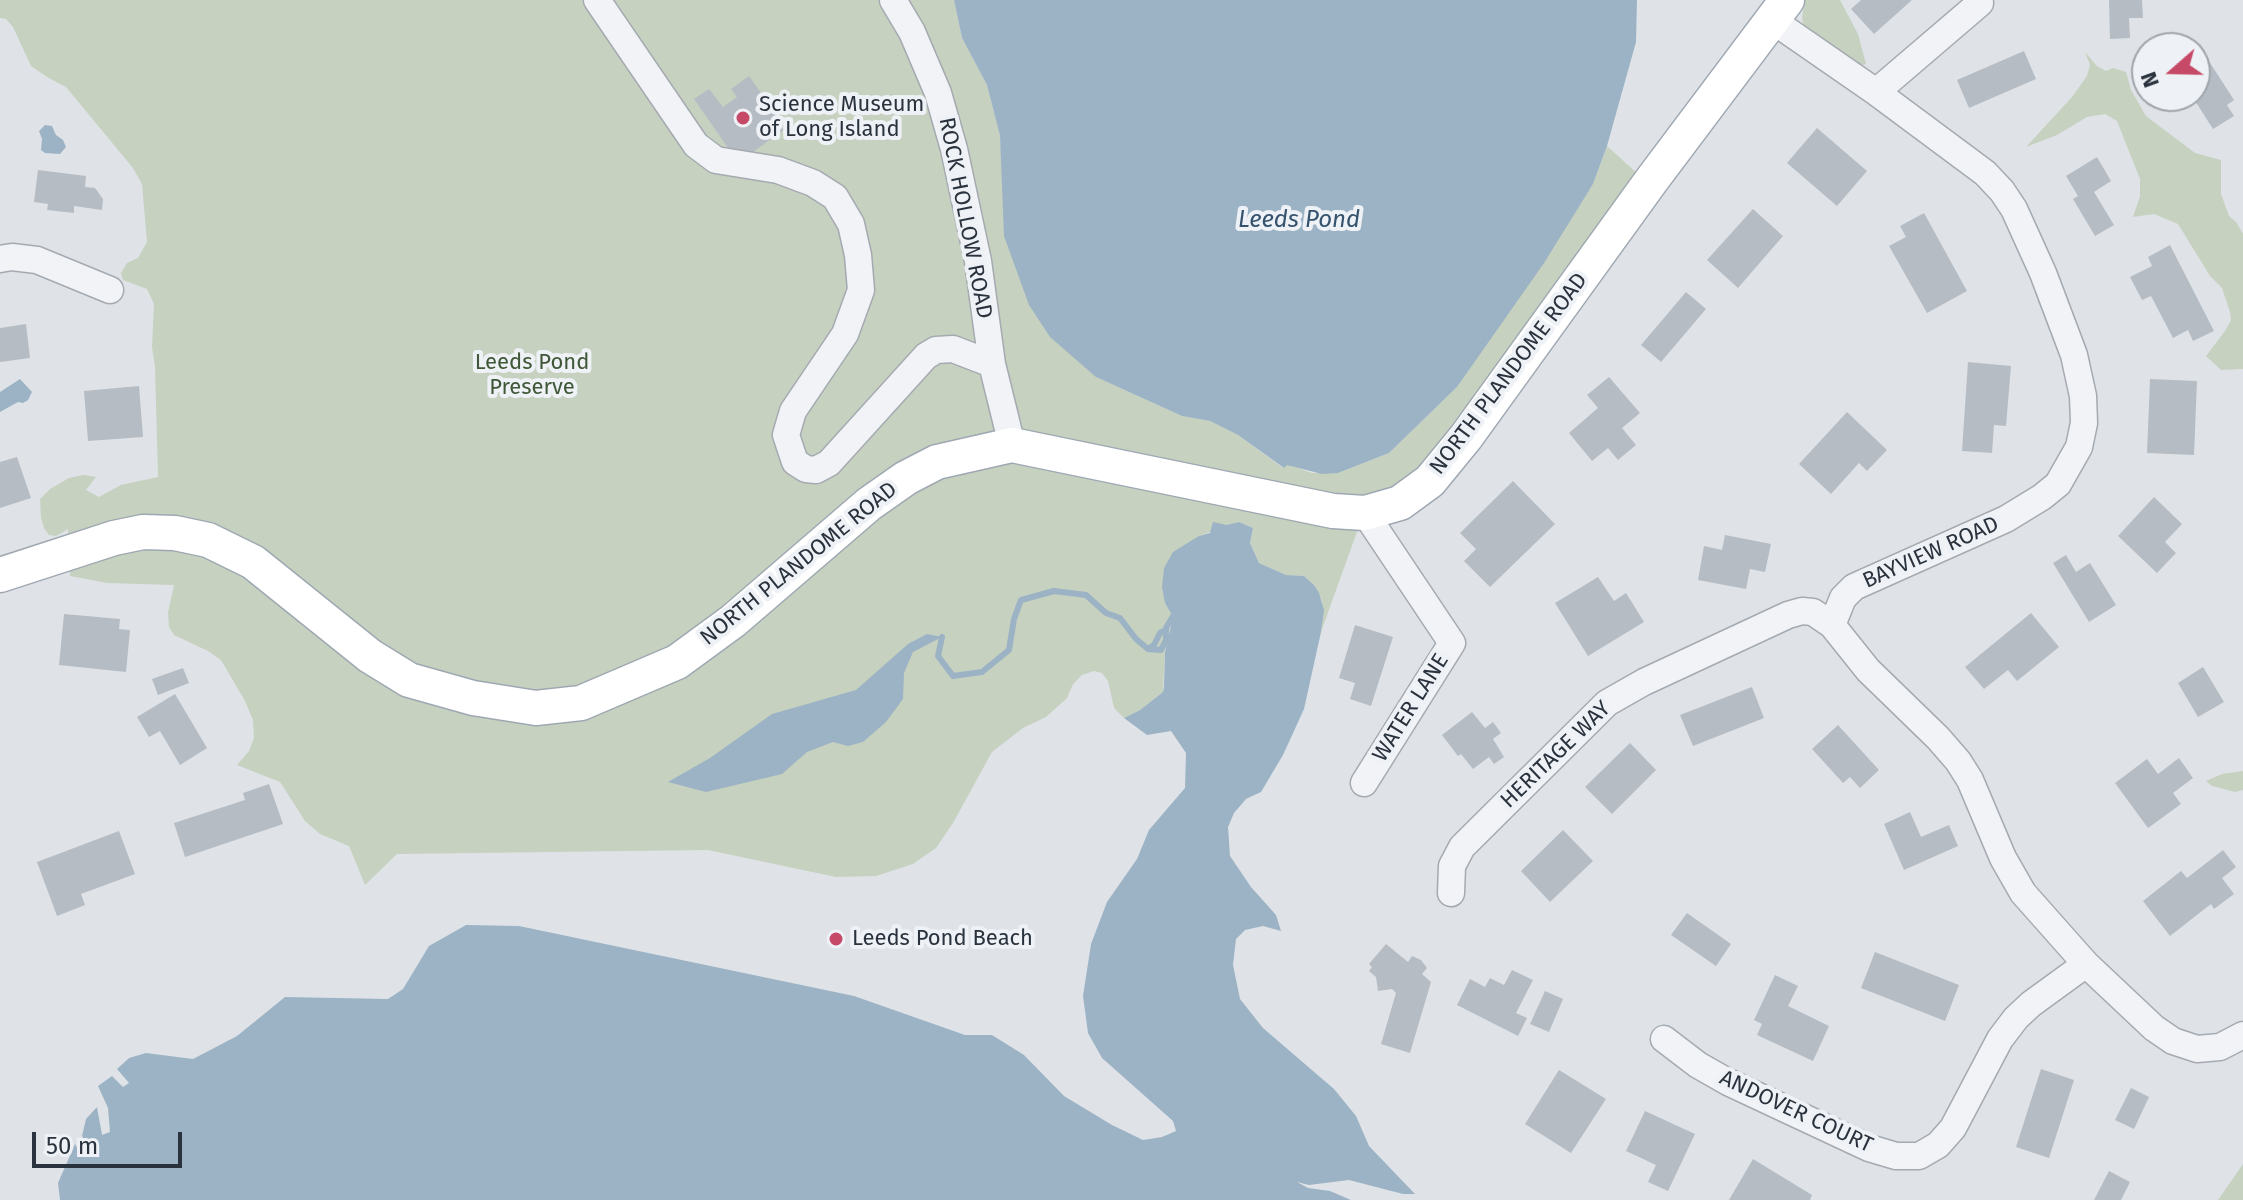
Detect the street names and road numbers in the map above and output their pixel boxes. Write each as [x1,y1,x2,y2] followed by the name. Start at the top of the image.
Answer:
[933,115,997,321] street label: ROCK HOLLOW ROAD
[1425,268,1593,480] street label: NORTH PLANDOME ROAD
[695,476,903,652] street label: NORTH PLANDOME ROAD
[1859,511,2003,595] street label: BAYVIEW ROAD
[1367,649,1455,767] street label: WATER LANE
[1496,696,1616,814] street label: HERITAGE WAY
[1715,1065,1877,1159] street label: ANDOVER COURT

